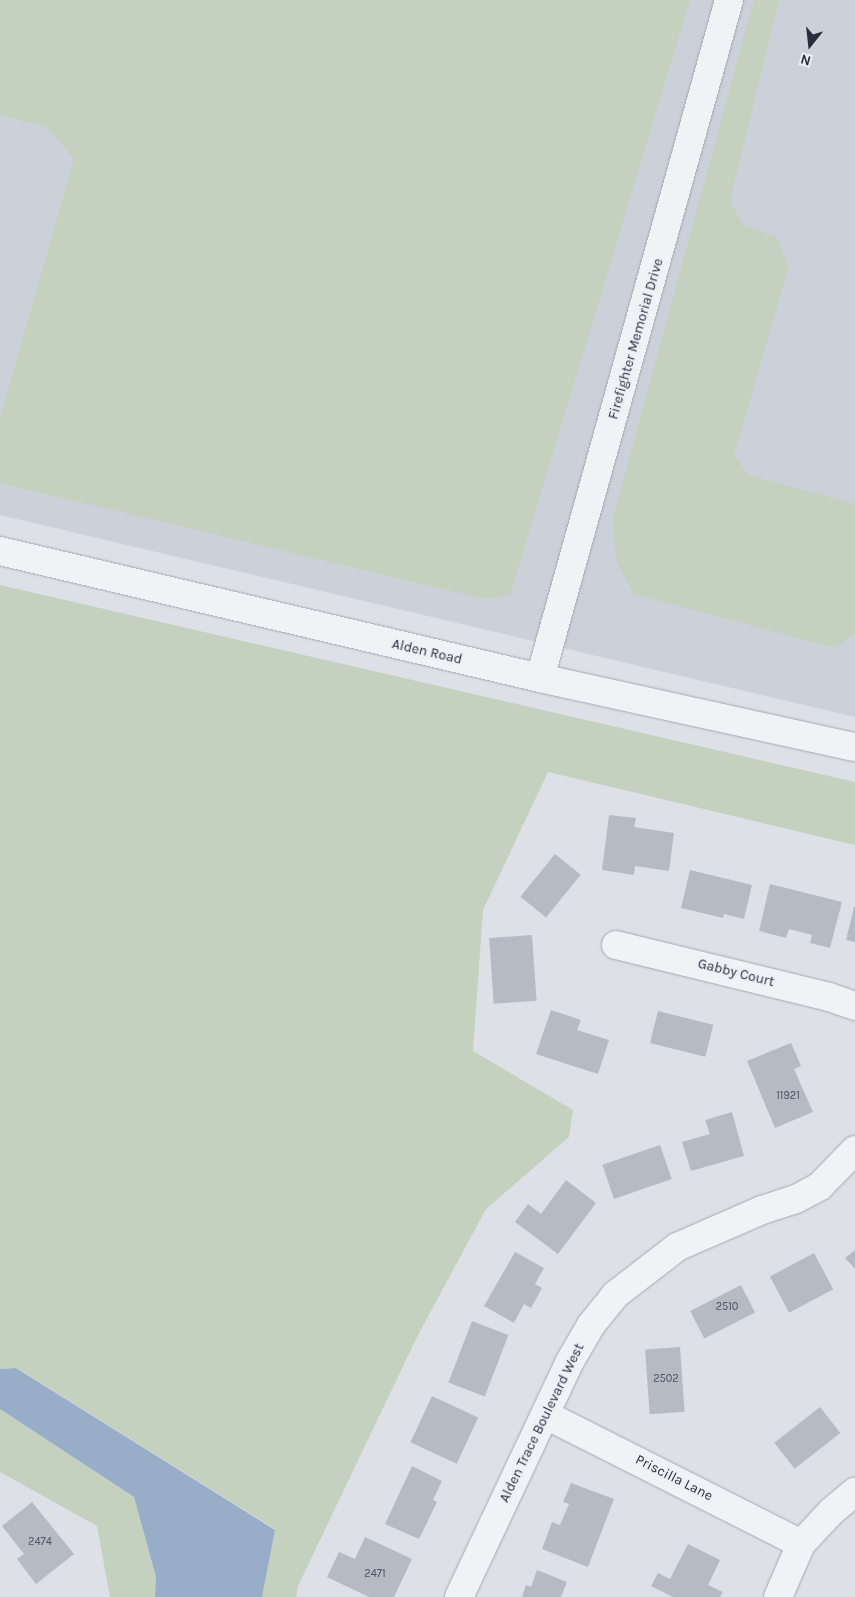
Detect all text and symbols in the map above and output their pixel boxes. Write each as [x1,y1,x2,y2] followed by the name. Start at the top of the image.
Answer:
[785,20,835,70] north arrow
[799,50,813,69] text: N
[605,257,667,421] street label: Firefighter Memorial Drive
[390,636,464,668] street label: Alden Road
[696,955,776,991] street label: Gabby Court
[776,1089,800,1103] house number: 11921
[716,1300,738,1314] house number: 2510
[496,1341,588,1505] street label: Alden Trace Boulevard West
[653,1372,679,1386] house number: 2502
[633,1451,715,1505] street label: Priscilla Lane
[28,1535,52,1549] house number: 2474
[364,1567,386,1581] house number: 2471

